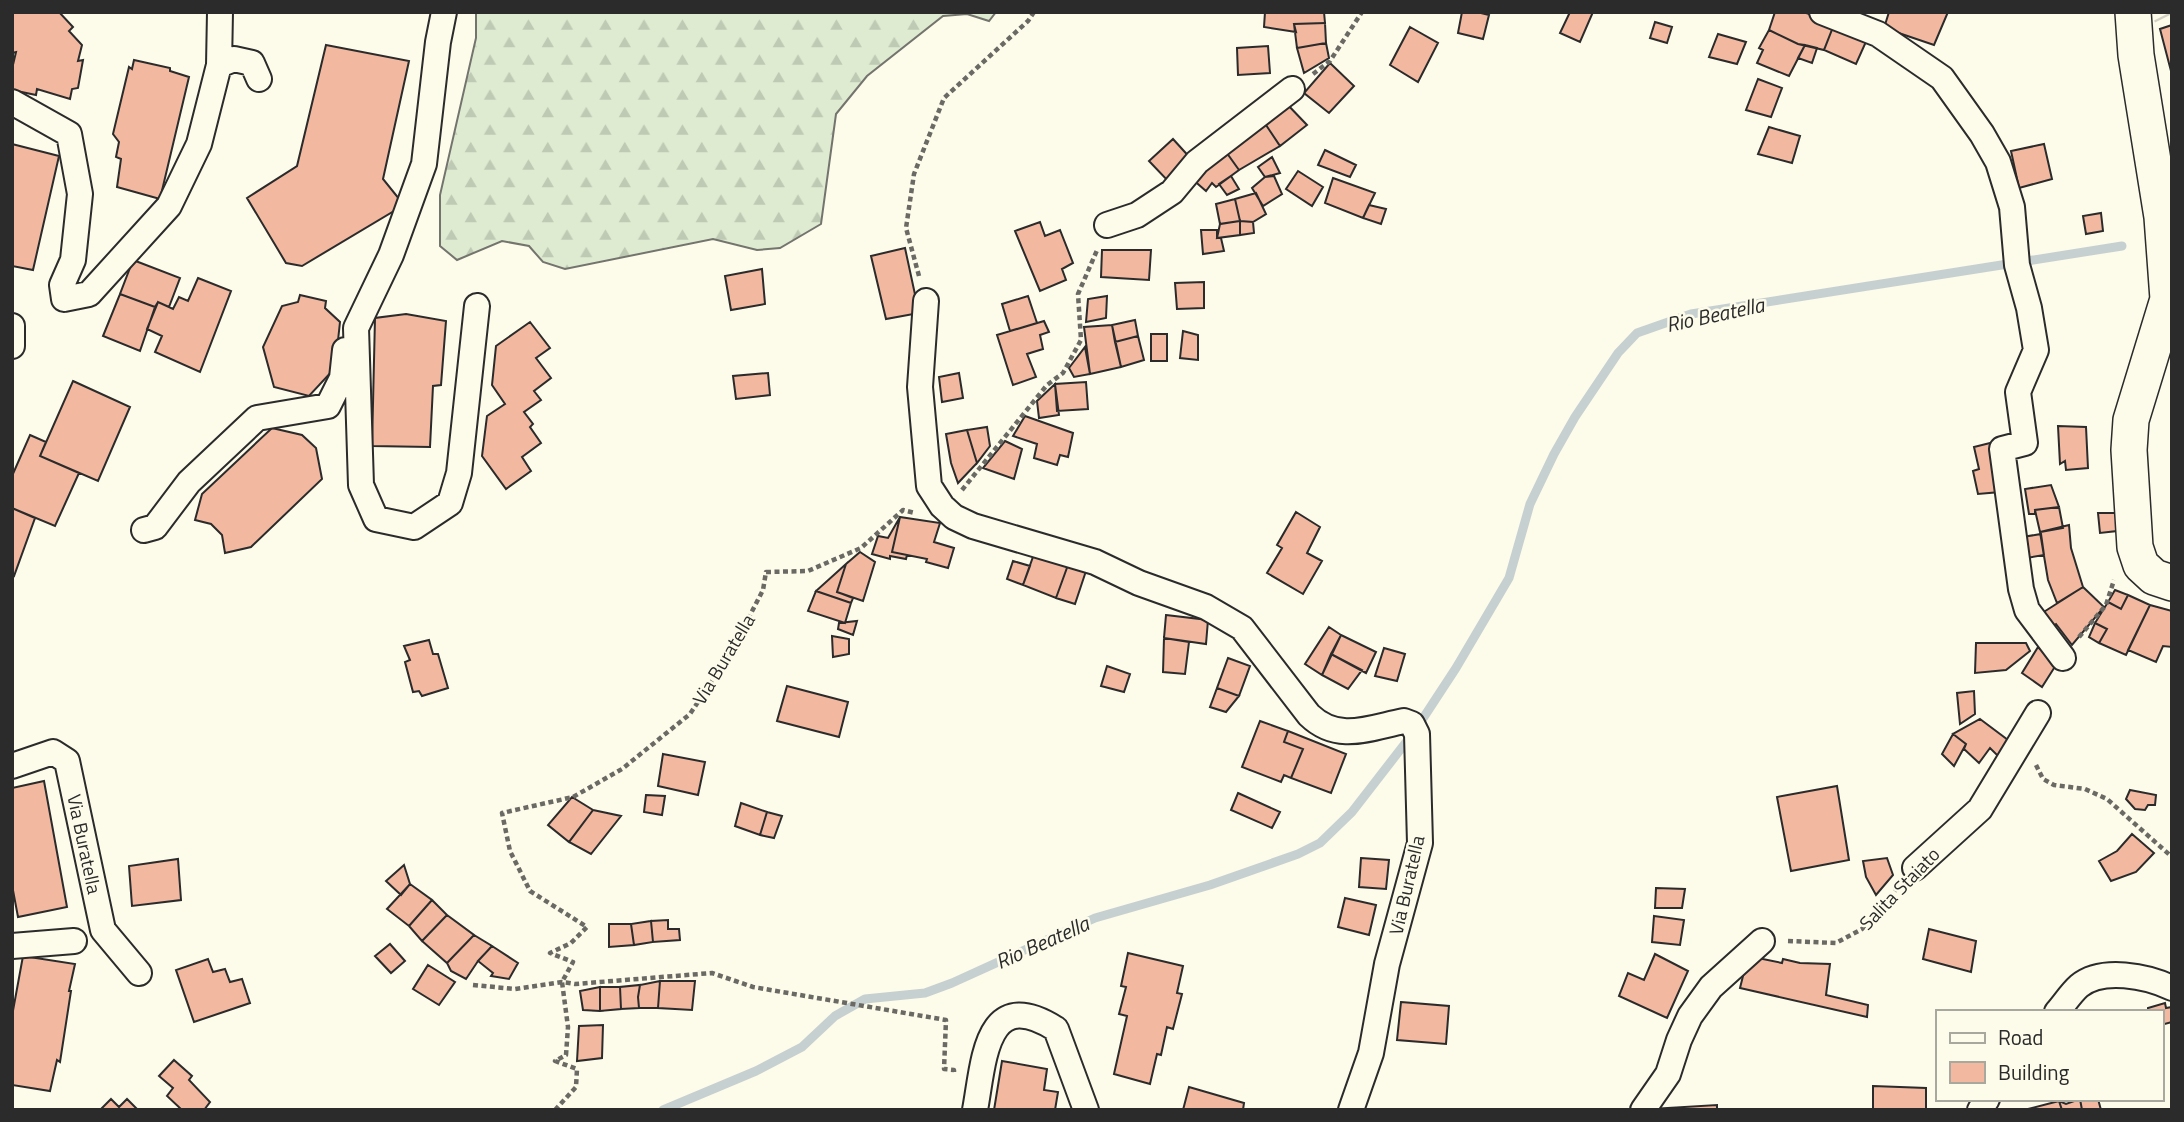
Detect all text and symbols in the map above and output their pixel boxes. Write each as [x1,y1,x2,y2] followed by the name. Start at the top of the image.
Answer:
[1663,288,1768,340] water label: Rio Beatella
[684,608,762,710] street label: Via Buratella
[60,791,110,897] street label: Via Buratella
[1380,832,1432,938] street label: Via Buratella
[1852,840,1946,936] street label: Salita Staiato
[990,907,1095,977] water label: Rio Beatella
[1936,1010,2163,1101] legend
[1998,1021,2043,1053] text: Road
[1998,1056,2070,1088] text: Building

